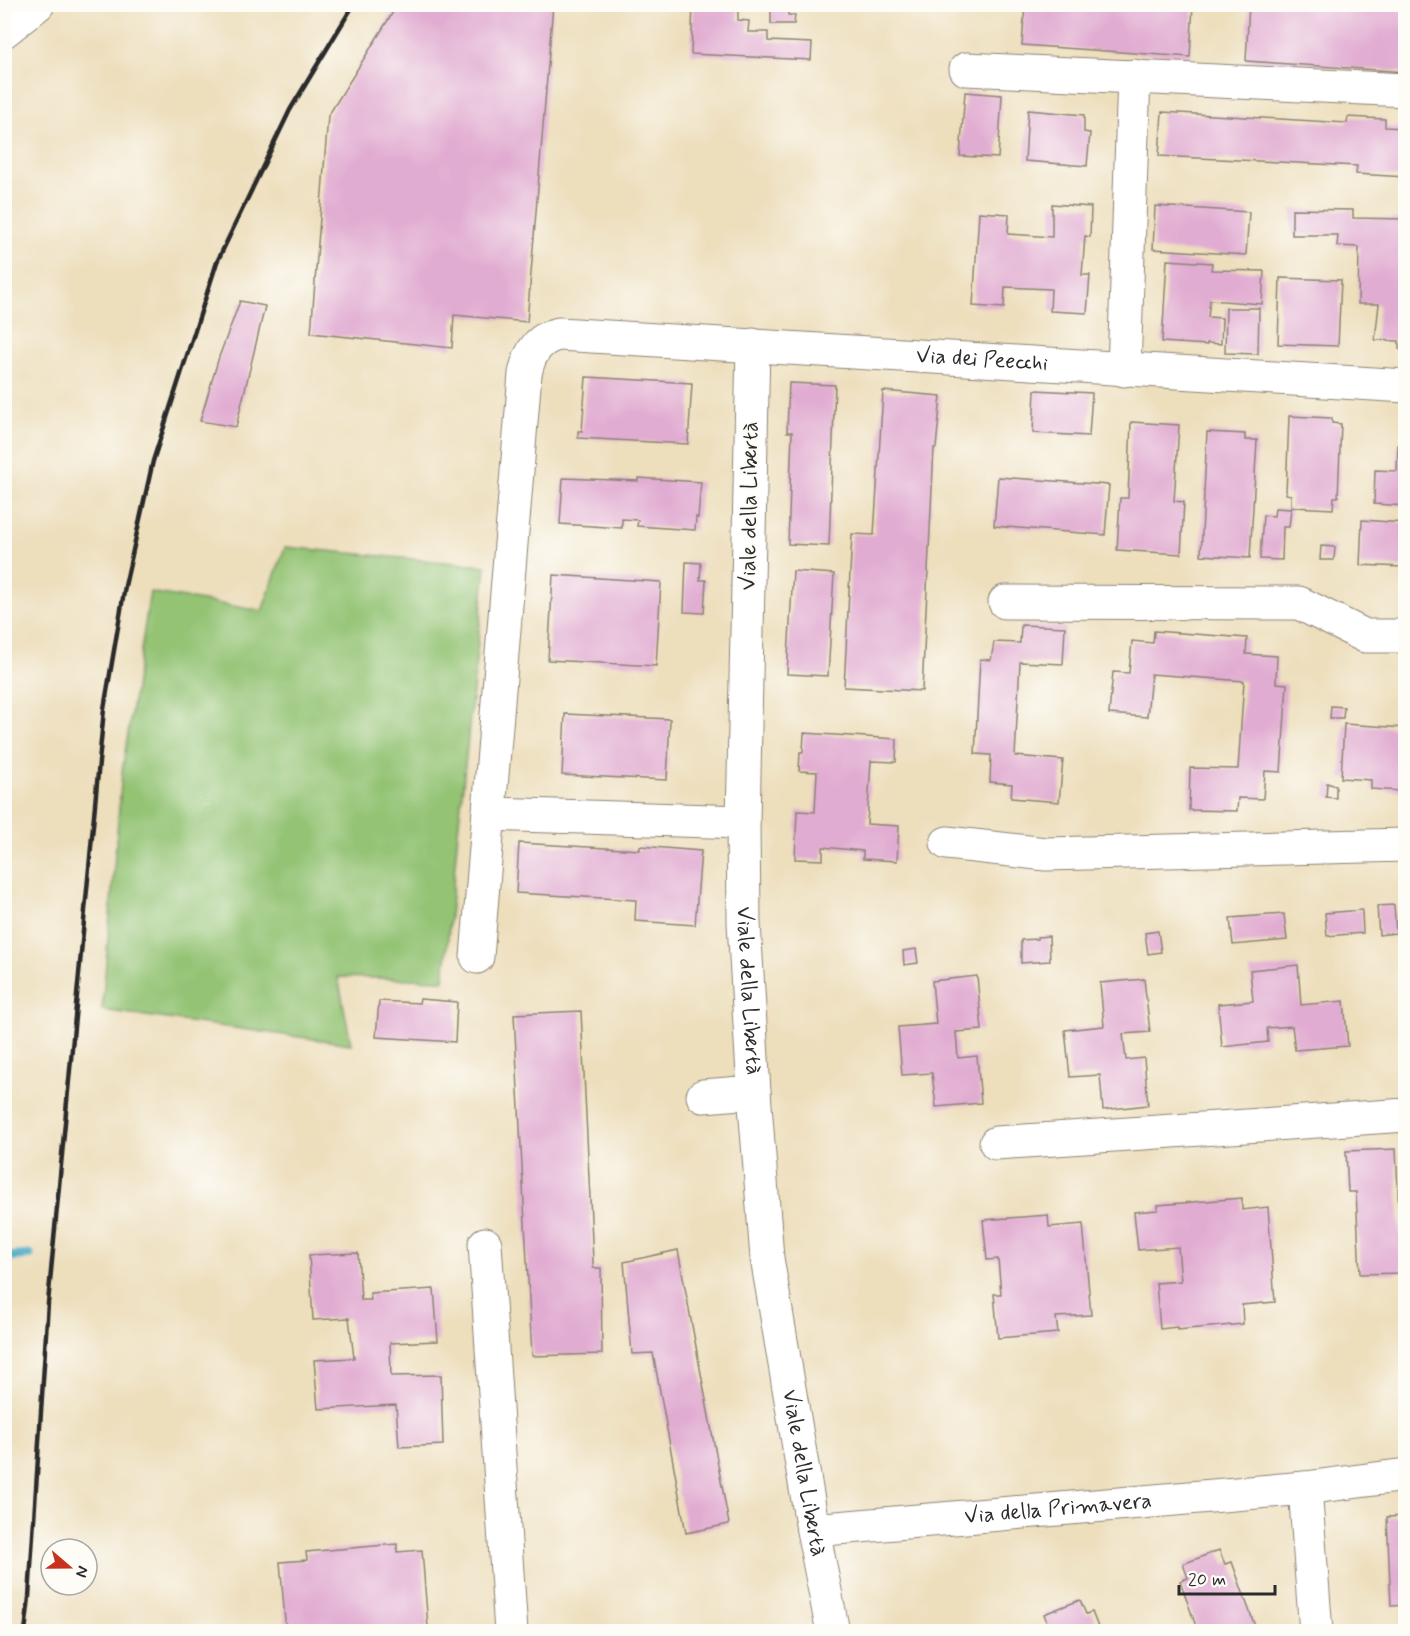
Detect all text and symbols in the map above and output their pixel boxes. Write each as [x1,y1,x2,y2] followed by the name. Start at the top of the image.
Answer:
[915,342,1049,378] street label: Via dei Peecchi
[735,421,765,591] street label: Viale della Libertà
[730,906,767,1076] street label: Viale della Libertà
[775,1387,832,1559] street label: Viale della Libertà
[963,1487,1153,1531] street label: Via della Primavera
[39,1537,99,1597] north arrow
[1179,1558,1275,1596] scale bar
[70,1563,93,1580] text: N
[1188,1568,1226,1592] text: 20 m

